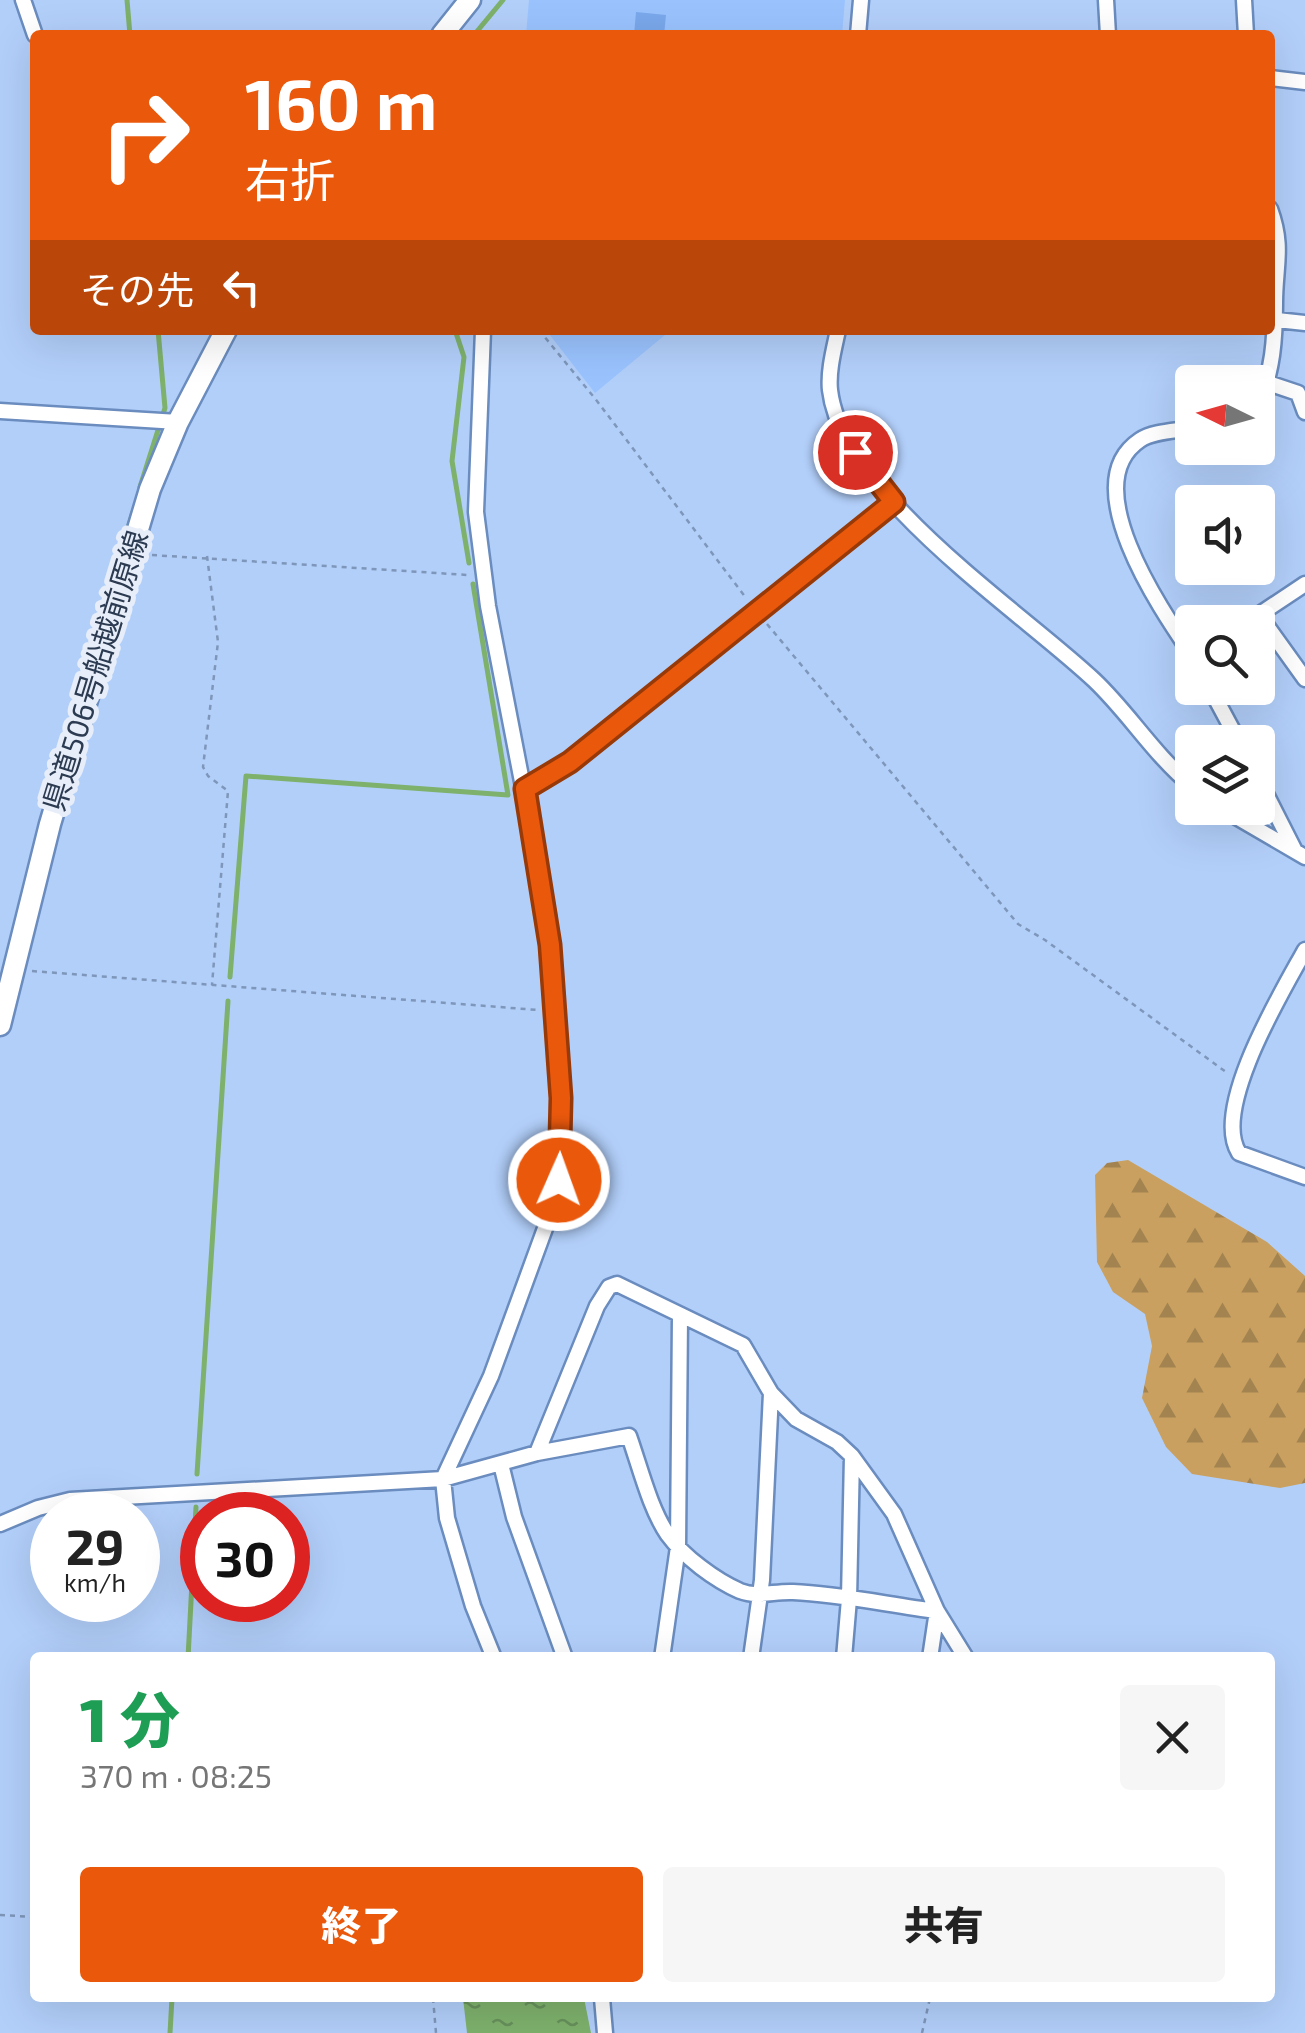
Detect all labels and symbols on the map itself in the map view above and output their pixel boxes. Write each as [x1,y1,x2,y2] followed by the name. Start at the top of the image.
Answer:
[1175,365,1275,465] north arrow
[813,410,898,495] pin
[34,526,154,815] street label: 県道506号船越前原線
[507,1128,611,1232] position arrow
[180,1492,310,1622] speed limit sign: 30

